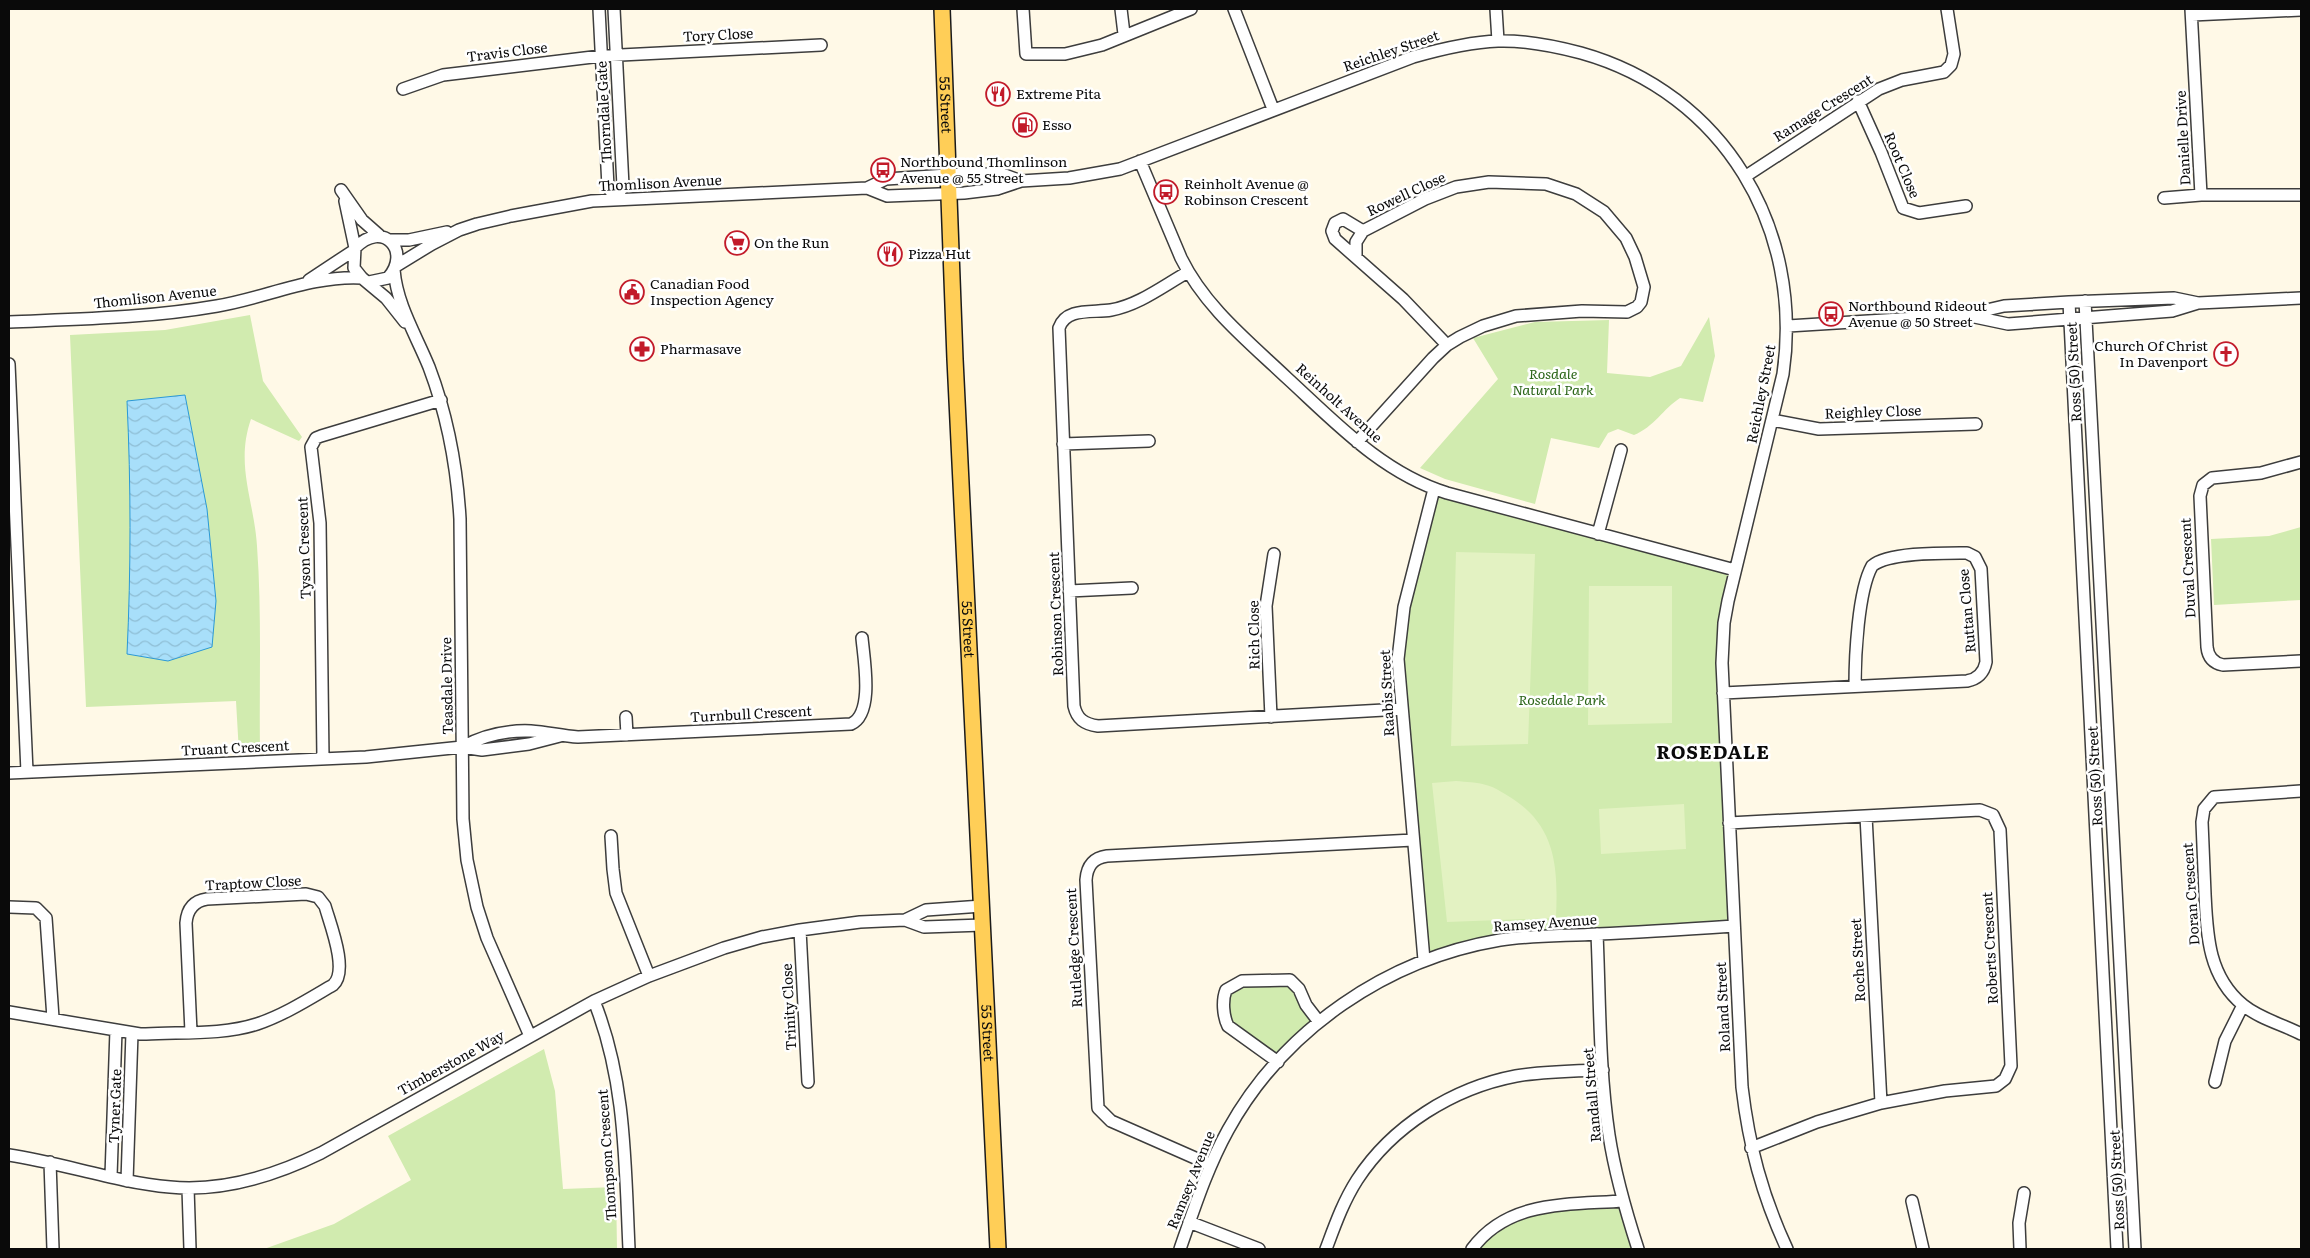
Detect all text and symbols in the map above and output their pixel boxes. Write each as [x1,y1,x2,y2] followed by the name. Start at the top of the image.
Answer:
[682,22,754,46] street label: Tory Close
[1340,24,1442,76] street label: Reichley Street
[465,36,549,66] street label: Travis Close
[590,60,616,164] street label: Thorndale Gate
[1769,68,1877,146] street label: Ramage Crescent
[936,76,958,134] street label: 55 Street
[985,81,1011,107] restaurant icon: Extreme Pita
[1016,83,1101,103] place label: Extreme Pita
[2170,90,2194,186] street label: Danielle Drive
[1012,112,1038,138] fuel station icon: Esso
[1042,114,1072,134] place label: Esso
[1880,128,1926,201] street label: Root Close
[900,151,1067,187] place label: Northbound Thomlinson Avenue @ 55 Street
[870,157,896,183] bus stop icon: Northbound Thomlinson Avenue @ 55 Street
[1363,166,1448,220] street label: Rowell Close
[598,169,722,195] street label: Thomlison Avenue
[1184,173,1309,209] place label: Reinholt Avenue @ Robinson Crescent
[1153,179,1179,205] bus stop icon: Reinholt Avenue @ Robinson Crescent
[724,230,750,256] supermarket icon: On the Run
[754,232,829,252] place label: On the Run
[877,241,903,267] restaurant icon: Pizza Hut
[908,243,971,263] place label: Pizza Hut
[650,273,775,309] place label: Canadian Food Inspection Agency
[619,279,645,305] public building icon: Canadian Food Inspection Agency
[92,280,218,312] street label: Thomlison Avenue
[1848,295,1987,331] place label: Northbound Rideout Avenue @ 50 Street
[1818,301,1844,327] bus stop icon: Northbound Rideout Avenue @ 50 Street
[2060,321,2086,423] street label: Ross (50) Street
[2094,335,2208,371] place label: Church Of Christ In Davenport
[629,336,655,362] pharmacy icon: Pharmasave
[660,338,741,358] place label: Pharmasave
[2213,341,2239,367] church icon: Church Of Christ In Davenport
[1741,342,1779,445] street label: Reichley Street
[1292,358,1387,447] street label: Reinholt Avenue
[1512,363,1594,399] park label: Rosdale Natural Park
[1824,399,1922,423] street label: Reighley Close
[291,496,315,600] street label: Tyson Crescent
[2174,517,2200,619] street label: Duval Crescent
[1043,551,1067,677] street label: Robinson Crescent
[1952,568,1980,654] street label: Ruttan Close
[958,600,980,659] street label: 55 Street
[1242,600,1264,670] street label: Rich Close
[435,637,457,735] street label: Teasdale Drive
[1374,649,1398,737] street label: Raabis Street
[1518,689,1606,709] park label: Rosedale Park
[689,700,813,726] street label: Turnbull Crescent
[2081,725,2107,827] street label: Ross (50) Street
[180,734,290,760] street label: Truant Crescent
[1656,737,1770,765] district label: ROSEDALE
[2176,842,2204,946] street label: Doran Crescent
[204,869,302,895] street label: Traptow Close
[1060,887,1086,1008] street label: Rutledge Crescent
[1976,891,2002,1005] street label: Roberts Crescent
[1492,908,1598,936] street label: Ramsey Avenue
[1845,917,1869,1003] street label: Roche Street
[1710,961,1734,1053] street label: Roland Street
[776,963,800,1051] street label: Trinity Close
[977,1004,1000,1062] street label: 55 Street
[394,1024,508,1100] street label: Timberstone Way
[1577,1047,1605,1143] street label: Randall Street
[103,1068,125,1144] street label: Tyner Gate
[591,1088,621,1222] street label: Thompson Crescent
[1161,1128,1219,1232] street label: Ramsey Avenue
[2103,1129,2129,1231] street label: Ross (50) Street

